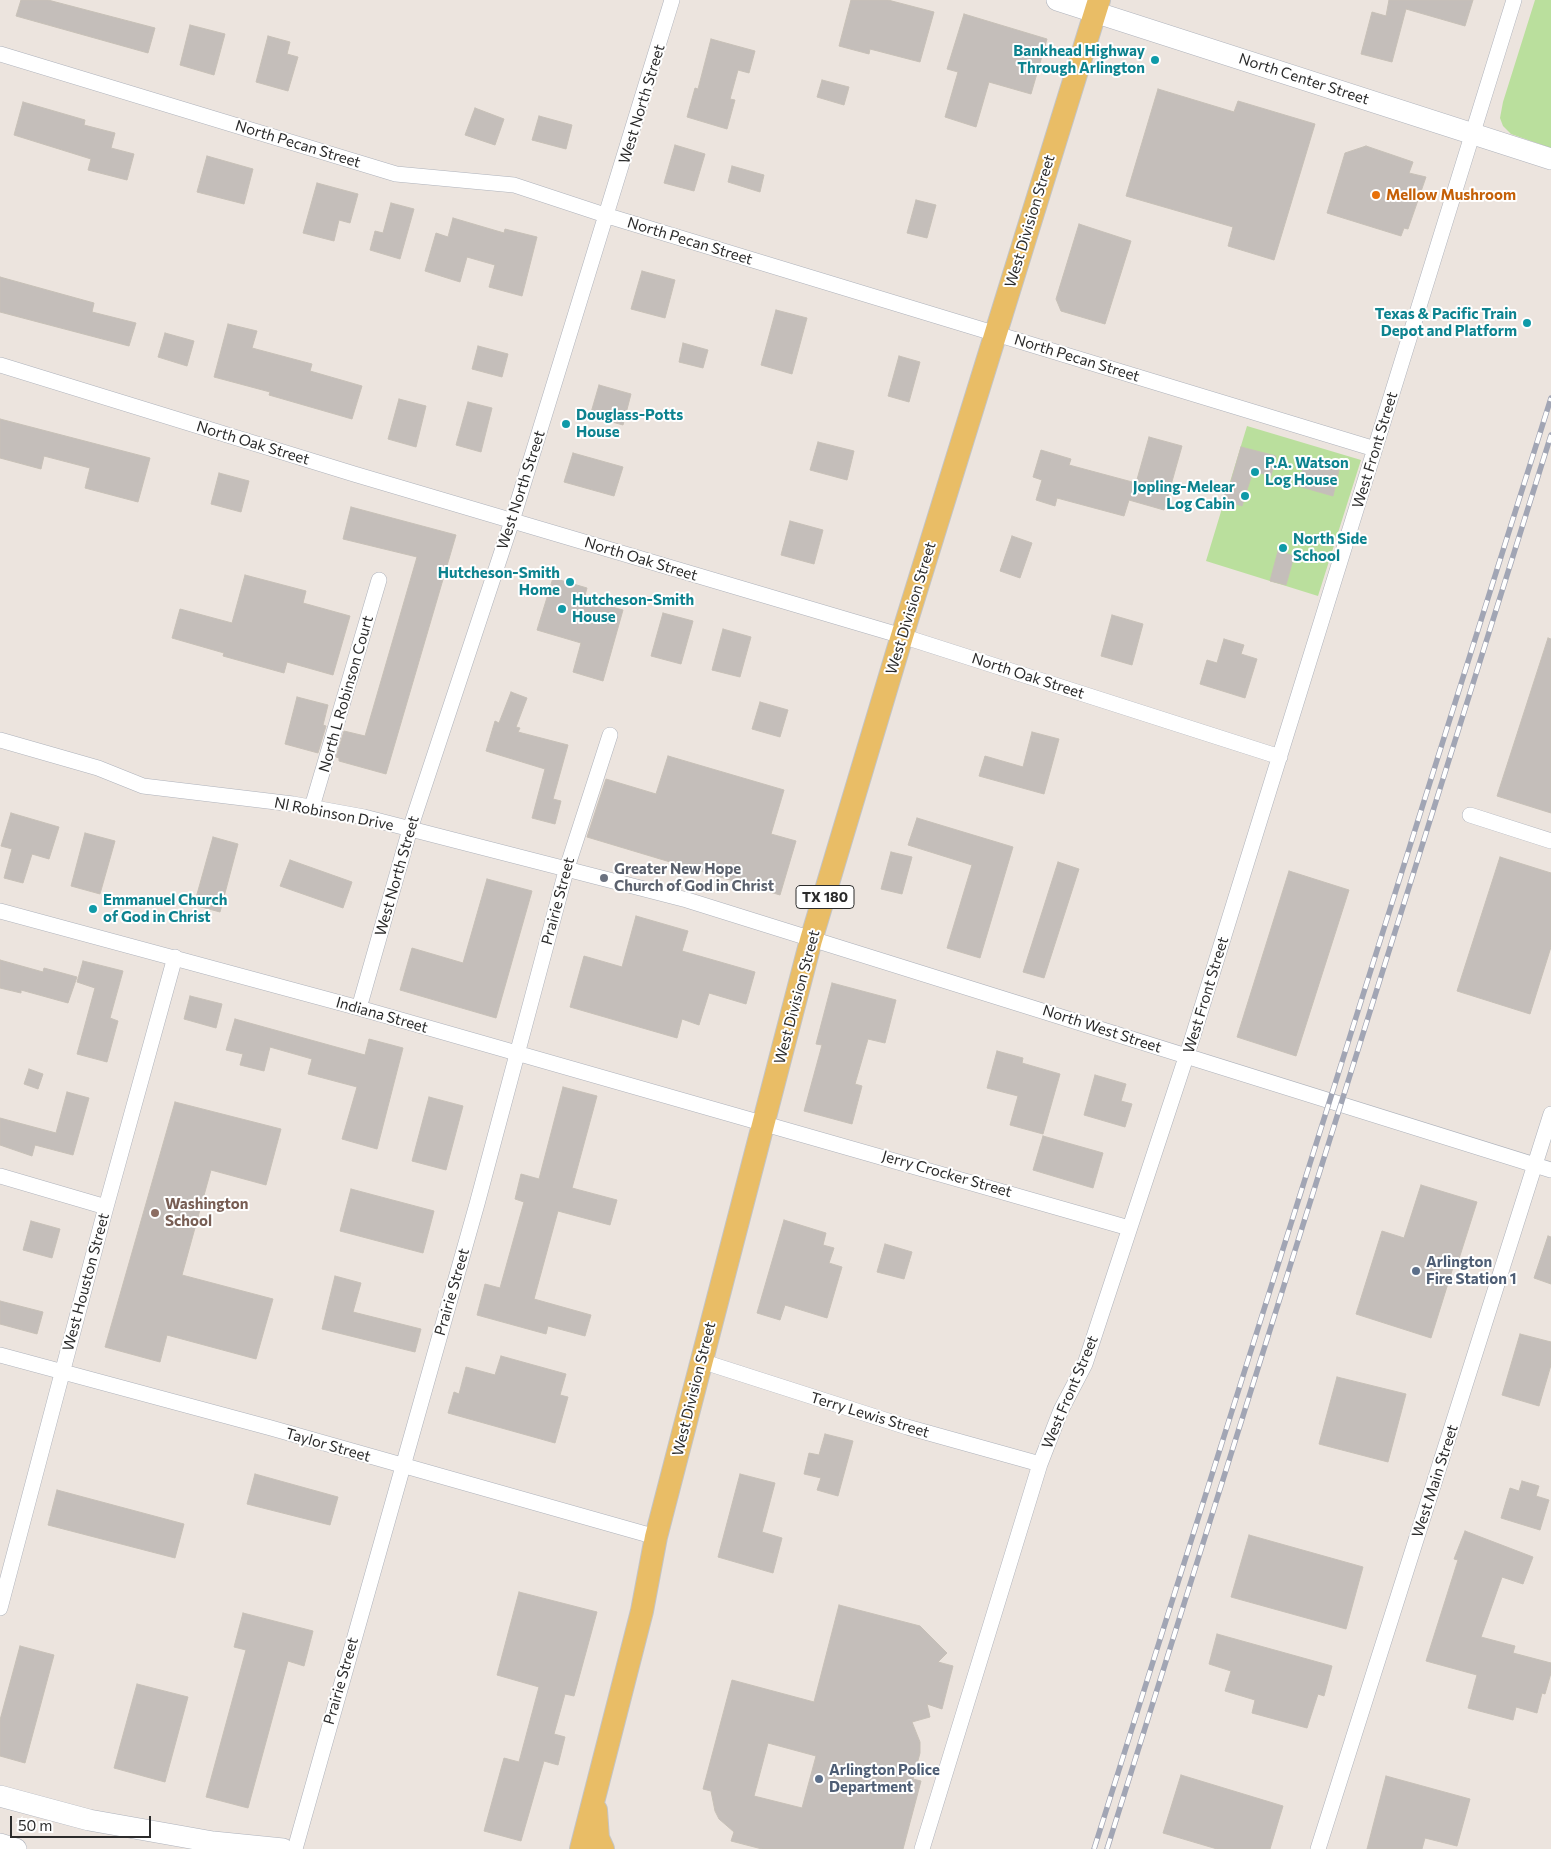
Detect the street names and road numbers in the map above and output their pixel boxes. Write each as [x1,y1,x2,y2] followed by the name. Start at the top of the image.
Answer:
[615,42,669,166] street label: West North Street
[1237,49,1371,109] street label: North Center Street
[233,116,363,172] street label: North Pecan Street
[1001,152,1059,290] street label: West Division Street
[625,213,755,269] street label: North Pecan Street
[1012,330,1142,386] street label: North Pecan Street
[1349,389,1401,511] street label: West Front Street
[194,417,312,469] street label: North Oak Street
[493,428,549,552] street label: West North Street
[582,533,700,585] street label: North Oak Street
[882,539,940,677] street label: West Division Street
[315,614,377,774] street label: North L Robinson Court
[969,649,1087,703] street label: North Oak Street
[273,794,395,834] street label: Nl Robinson Drive
[371,814,423,938] street label: West North Street
[538,855,578,947] street label: Prairie Street
[796,886,854,909] road number: TX 180
[770,928,824,1066] street label: West Division Street
[1180,934,1232,1056] street label: West Front Street
[334,993,430,1037] street label: Indiana Street
[1040,1001,1164,1057] street label: North West Street
[880,1147,1014,1201] street label: Jerry Crocker Street
[59,1211,113,1353] street label: West Houston Street
[431,1246,473,1338] street label: Prairie Street
[669,1320,719,1458] street label: West Division Street
[1038,1333,1102,1451] street label: West Front Street
[808,1388,932,1442] street label: Terry Lewis Street
[1408,1422,1462,1540] street label: West Main Street
[283,1424,373,1466] street label: Taylor Street
[320,1635,362,1727] street label: Prairie Street

